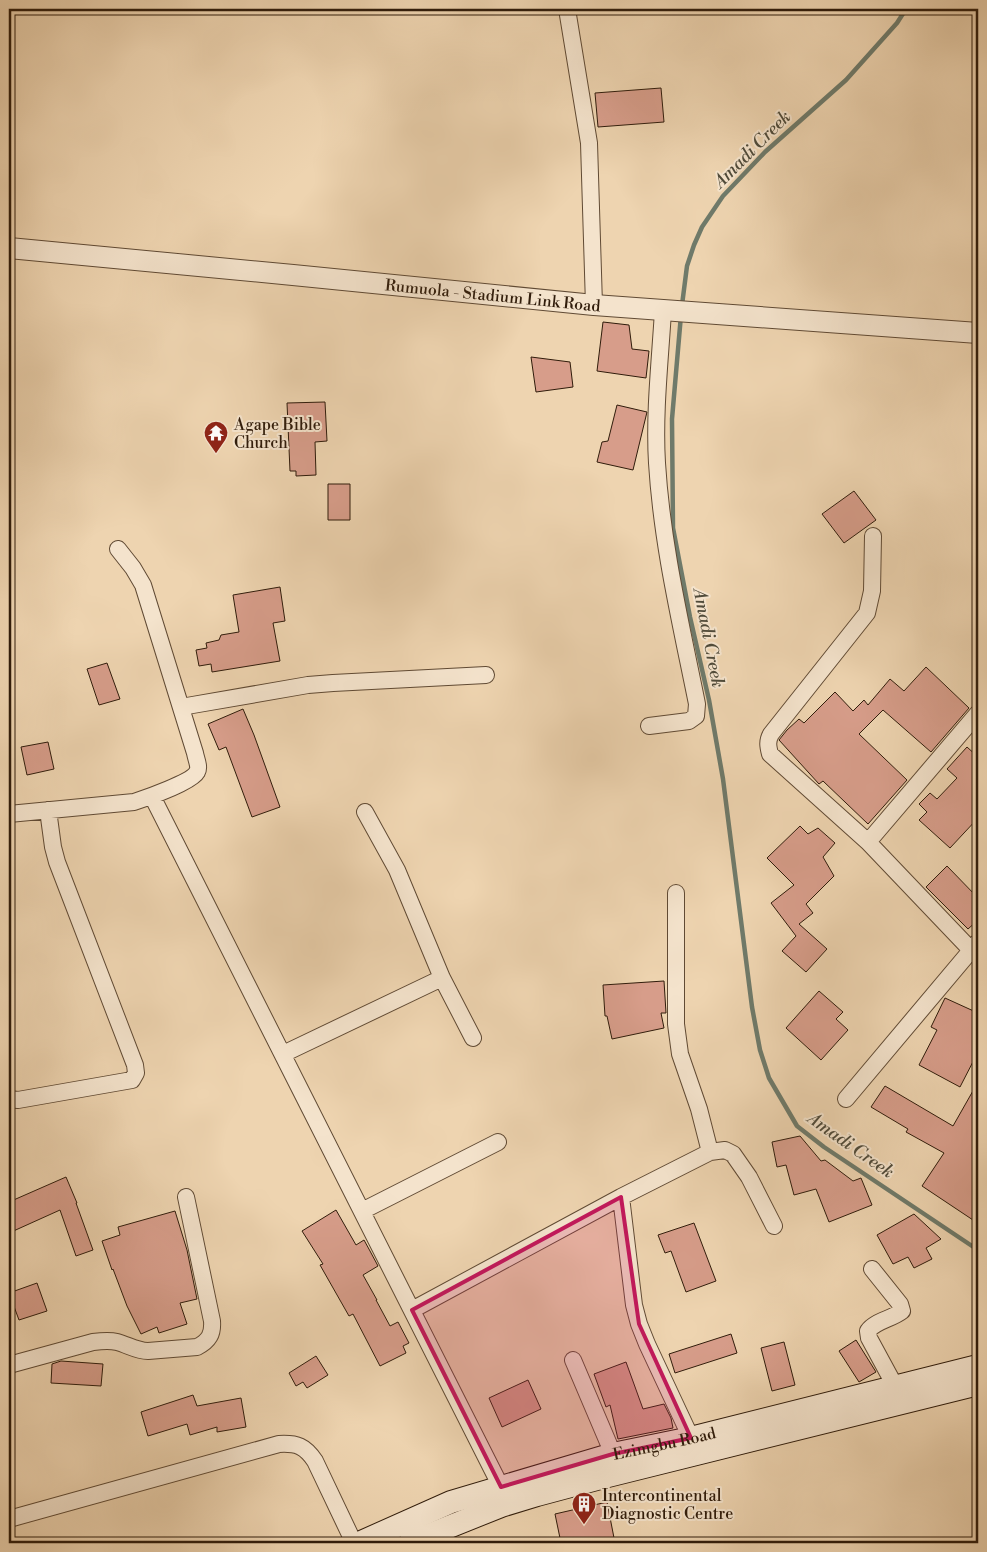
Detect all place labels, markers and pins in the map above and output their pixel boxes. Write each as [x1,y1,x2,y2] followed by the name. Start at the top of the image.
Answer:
[233,415,321,453] place label: Agape Bible Church
[203,420,229,454] temple icon: Agape Bible Church
[602,1486,733,1524] place label: Intercontinental Diagnostic Centre
[571,1491,597,1525] building icon: Intercontinental Diagnostic Centre

